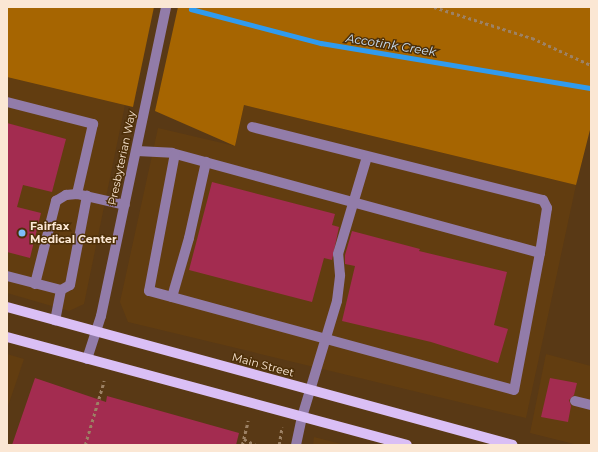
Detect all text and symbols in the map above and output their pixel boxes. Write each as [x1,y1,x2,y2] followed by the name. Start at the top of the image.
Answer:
[345,31,437,59] water label: Accotink Creek
[106,110,138,206] street label: Presbyterian Way
[30,220,117,246] place label: Fairfax Medical Center
[17,228,27,238] marker: Fairfax Medical Center
[231,350,295,380] street label: Main Street

